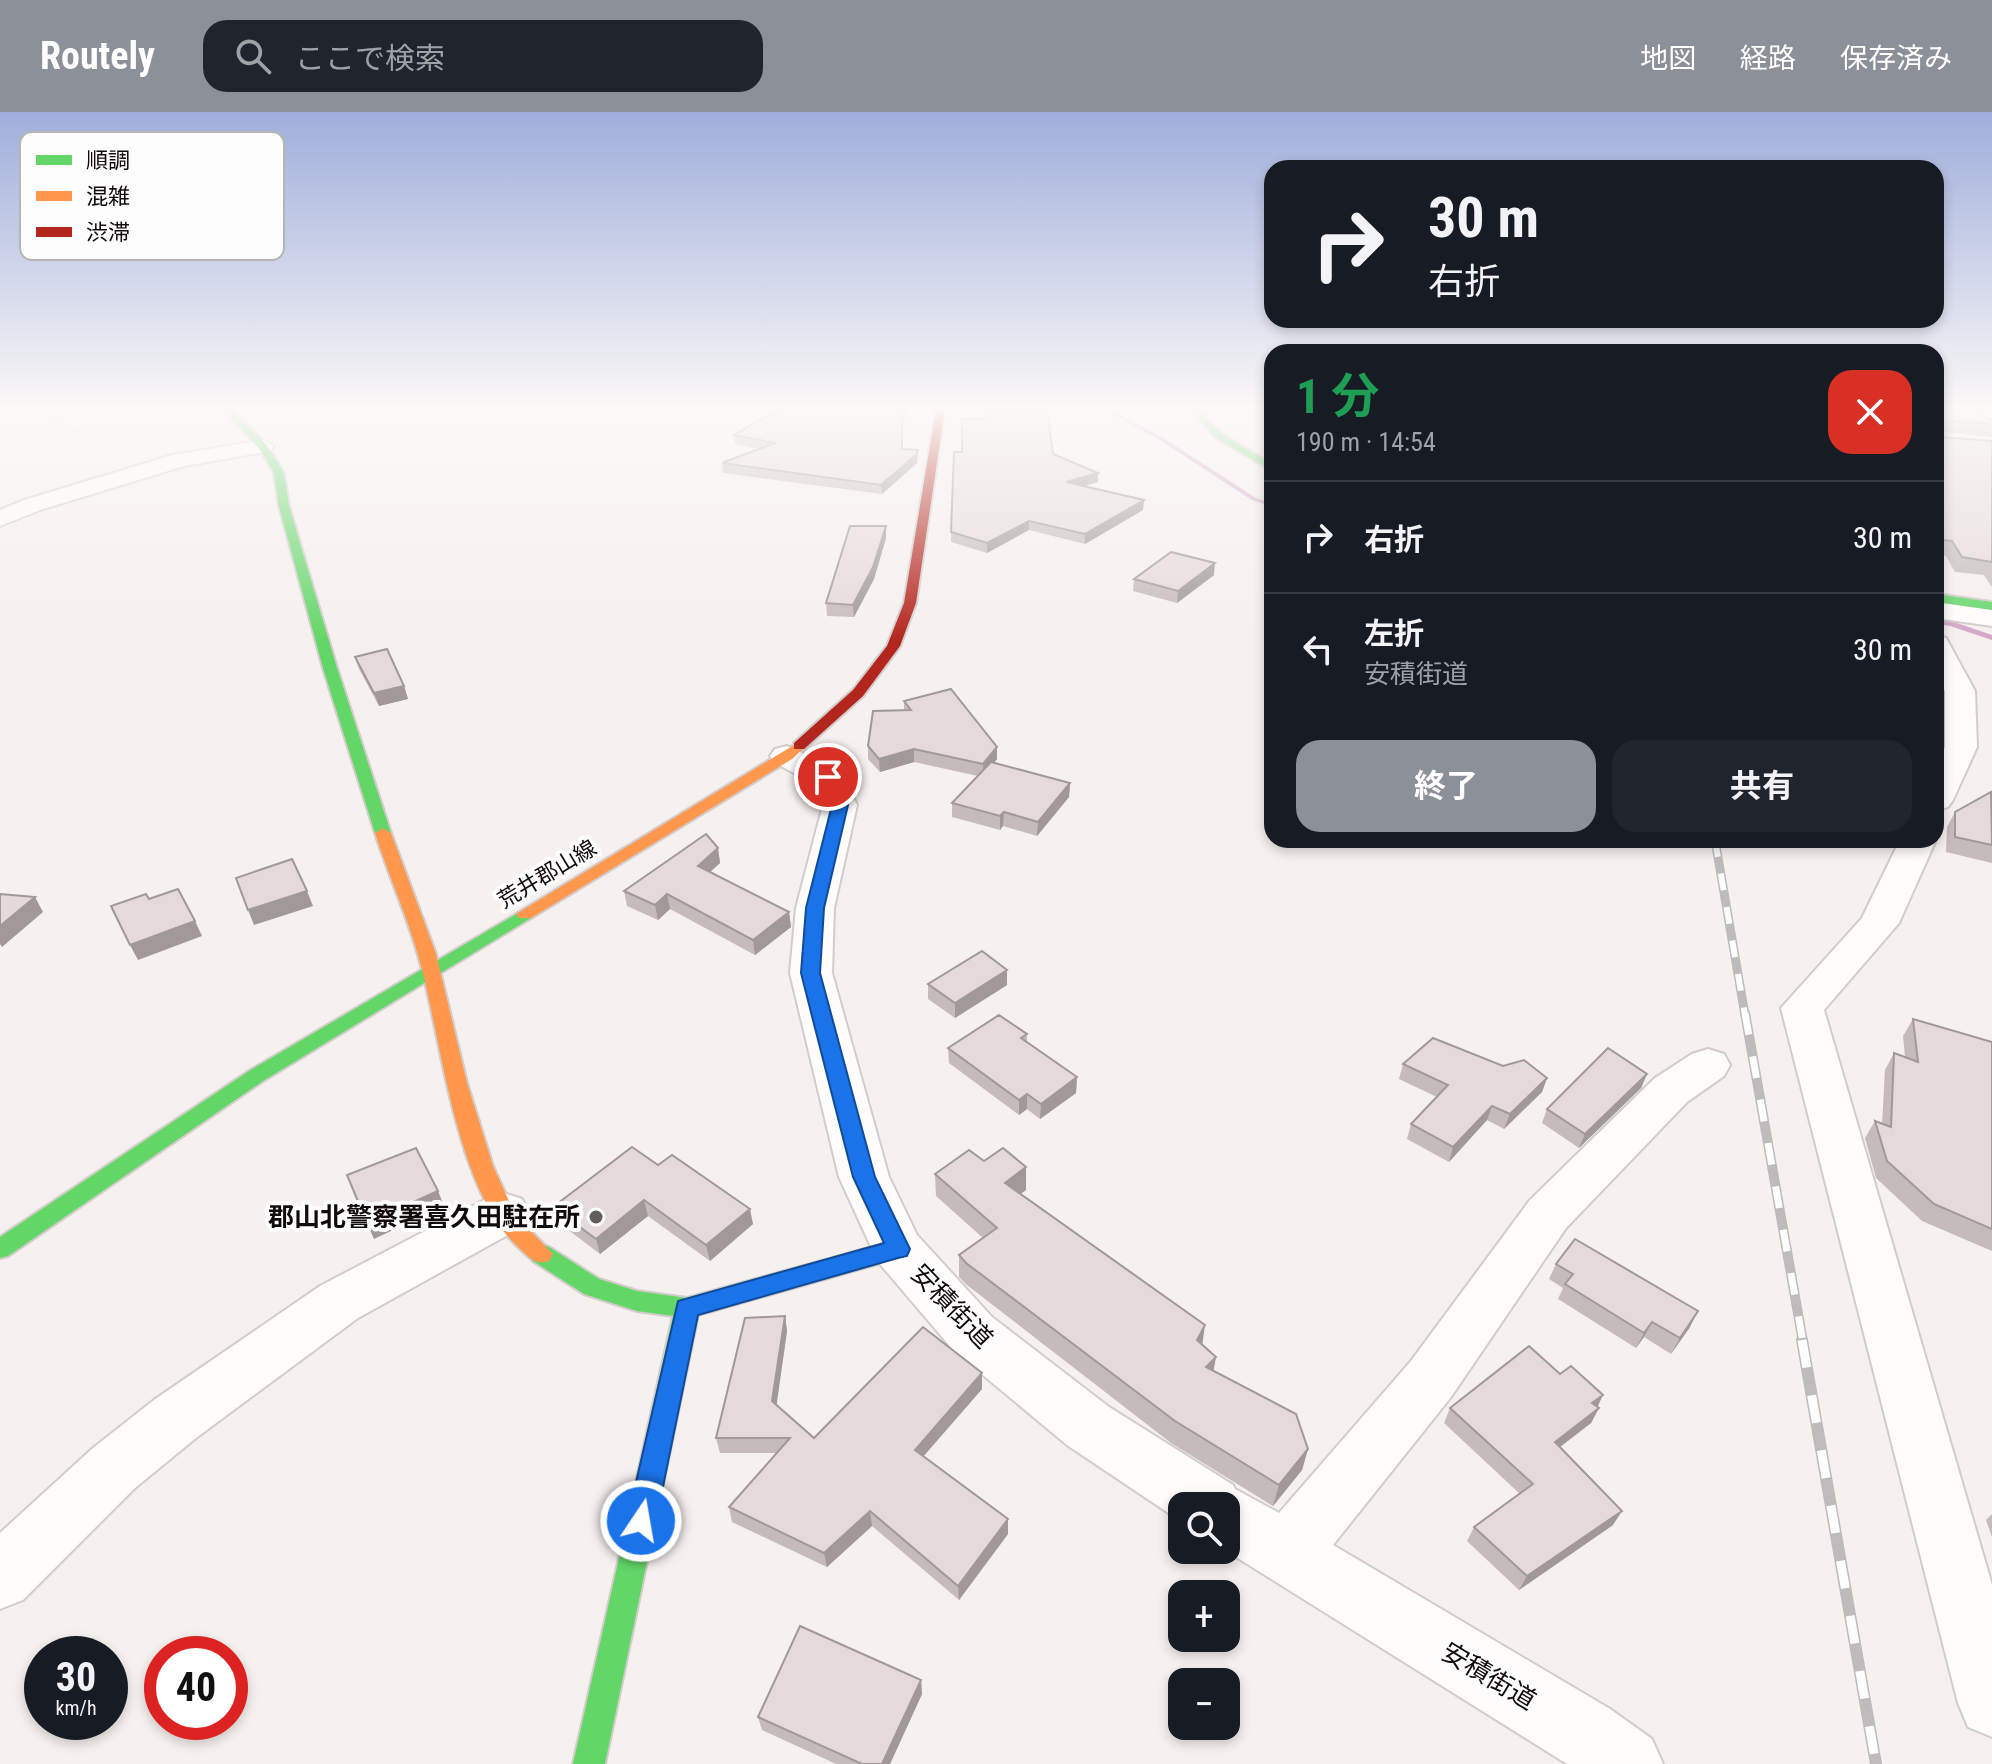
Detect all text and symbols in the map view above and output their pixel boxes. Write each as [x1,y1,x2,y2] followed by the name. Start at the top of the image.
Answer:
[203,20,763,92] search box
[40,34,155,78] text: Routely
[231,34,275,78] icon: search
[295,41,445,76] text: ここで検索
[1640,42,1696,75] text: 地図
[1740,42,1796,75] text: 経路
[1840,42,1952,75] text: 保存済み
[20,132,284,260] legend
[86,148,130,173] text: 順調
[86,184,130,209] text: 混雑
[1428,185,1539,251] text: 30 m
[1296,192,1400,296] icon: right
[86,220,130,245] text: 渋滞
[1428,261,1500,303] text: 右折
[1296,368,1379,425] text: 1 分
[1828,370,1912,454] button: close
[1296,427,1436,457] text: 190 m · 14:54
[1296,515,1340,559] icon: right
[1853,520,1912,555] text: 30 m
[1364,522,1424,557] text: 右折
[1364,616,1424,651] text: 左折
[1296,627,1340,671] icon: left
[1853,632,1912,667] text: 30 m
[1364,659,1468,689] text: 安積街道
[1296,740,1596,832] button: 終了
[1612,740,1912,832] button: 共有
[794,743,862,811] pin
[806,755,850,799] icon: arrive
[493,835,601,913] street label: 荒井郡山線
[268,1202,580,1232] place label: 郡山北警察署喜久田駐在所
[587,1208,605,1226] marker: 郡山北警察署喜久田駐在所
[905,1258,999,1354] street label: 安積街道
[599,1479,683,1563] position arrow
[1168,1492,1240,1740] map controls
[1168,1492,1240,1564] button: search
[1168,1580,1240,1652] button: +
[144,1636,248,1740] speed limit sign: 40
[1437,1636,1541,1716] street label: 安積街道
[56,1654,96,1701] text: 30
[1168,1668,1240,1740] button: −
[55,1696,97,1720] text: km/h

